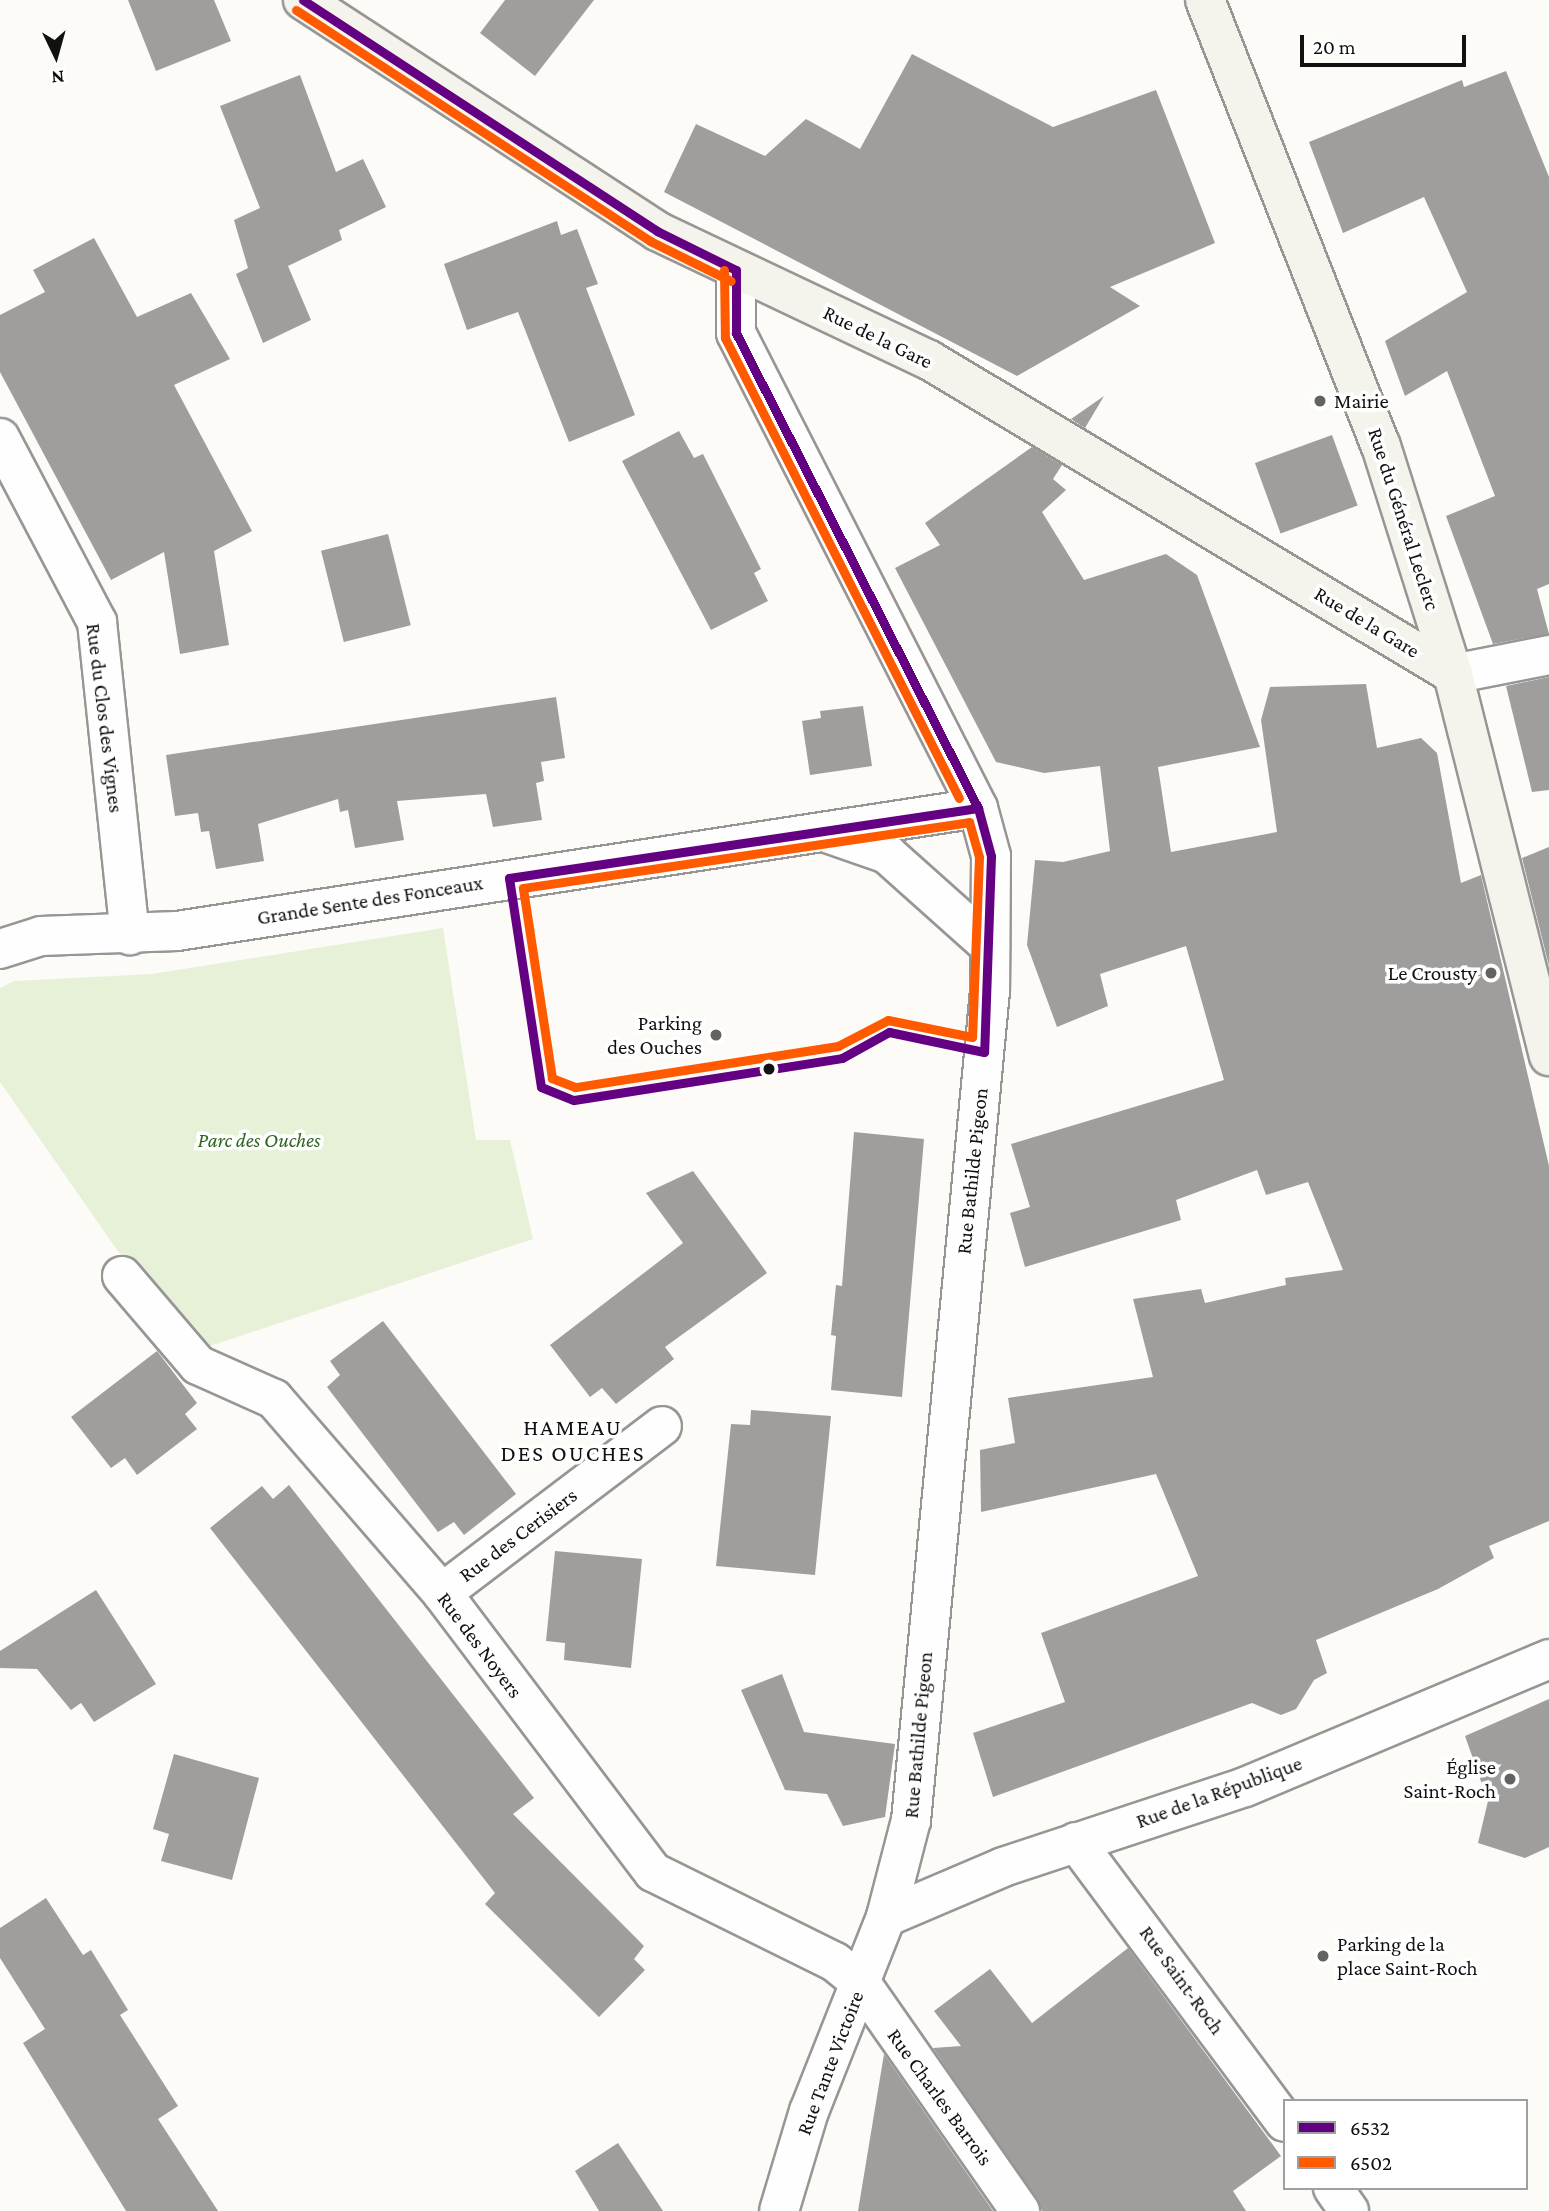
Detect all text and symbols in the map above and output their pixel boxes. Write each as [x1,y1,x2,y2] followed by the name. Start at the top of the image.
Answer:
[21,21,91,91] north arrow
[1304,21,1470,65] scale bar
[1313,35,1356,59] text: 20 m
[51,66,65,88] text: N
[819,300,937,374] street label: Rue de la Gare
[1334,388,1389,414] place label: Mairie
[1312,393,1328,409] marker: Mairie
[1363,425,1445,613] street label: Rue du Général Leclerc
[1310,581,1424,663] street label: Rue de la Gare
[81,622,129,814] street label: Rue du Clos des Vignes
[255,870,485,930] street label: Grande Sente des Fonceaux
[1388,960,1477,986] place label: Le Crousty
[1483,965,1499,981] marker: Le Crousty
[607,1010,702,1060] place label: Parking des Ouches
[708,1027,724,1043] marker: Parking des Ouches
[762,1062,776,1076] unlabelled marker
[951,1086,993,1256] street label: Rue Bathilde Pigeon
[198,1127,320,1153] park label: Parc des Ouches
[502,1413,644,1467] district label: HAMEAU DES OUCHES
[454,1482,582,1588] street label: Rue des Cerisiers
[432,1587,528,1703] street label: Rue des Noyers
[898,1651,938,1819] street label: Rue Bathilde Pigeon
[1133,1750,1305,1834] street label: Rue de la République
[1403,1754,1496,1804] place label: Église Saint-Roch
[1502,1771,1518,1787] marker: Église Saint-Roch
[1134,1921,1230,2039] street label: Rue Saint-Roch
[1337,1931,1478,1981] place label: Parking de la place Saint-Roch
[1315,1948,1331,1964] marker: Parking de la place Saint-Roch
[791,1987,869,2139] street label: Rue Tante Victoire
[882,2024,998,2170] street label: Rue Charles Barrois
[1283,2099,1528,2190] legend
[1350,2116,1390,2140] text: 6532
[1350,2151,1392,2175] text: 6502

